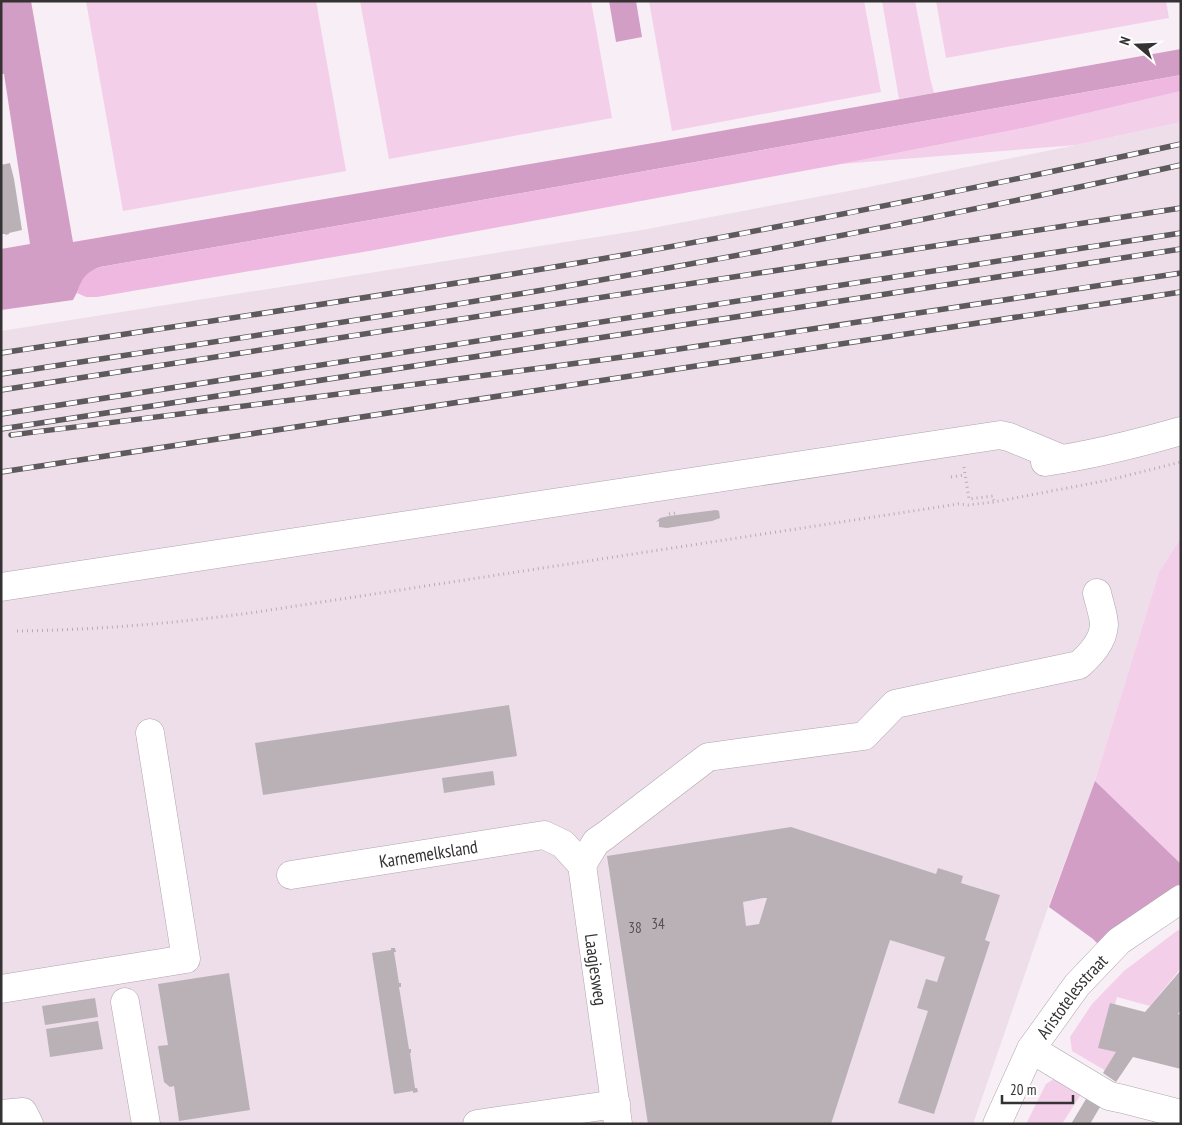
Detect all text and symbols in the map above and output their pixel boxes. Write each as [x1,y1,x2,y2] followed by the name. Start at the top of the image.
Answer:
[1112,20,1162,70] north arrow
[1115,34,1134,47] text: N
[377,834,479,872] street label: Karnemelksland
[651,914,665,933] house number: 34
[628,918,642,937] house number: 38
[580,932,613,1007] street label: Laagjesweg
[1031,949,1112,1043] street label: Aristotelesstraat
[1002,1072,1073,1104] scale bar
[1010,1080,1036,1099] text: 20 m

